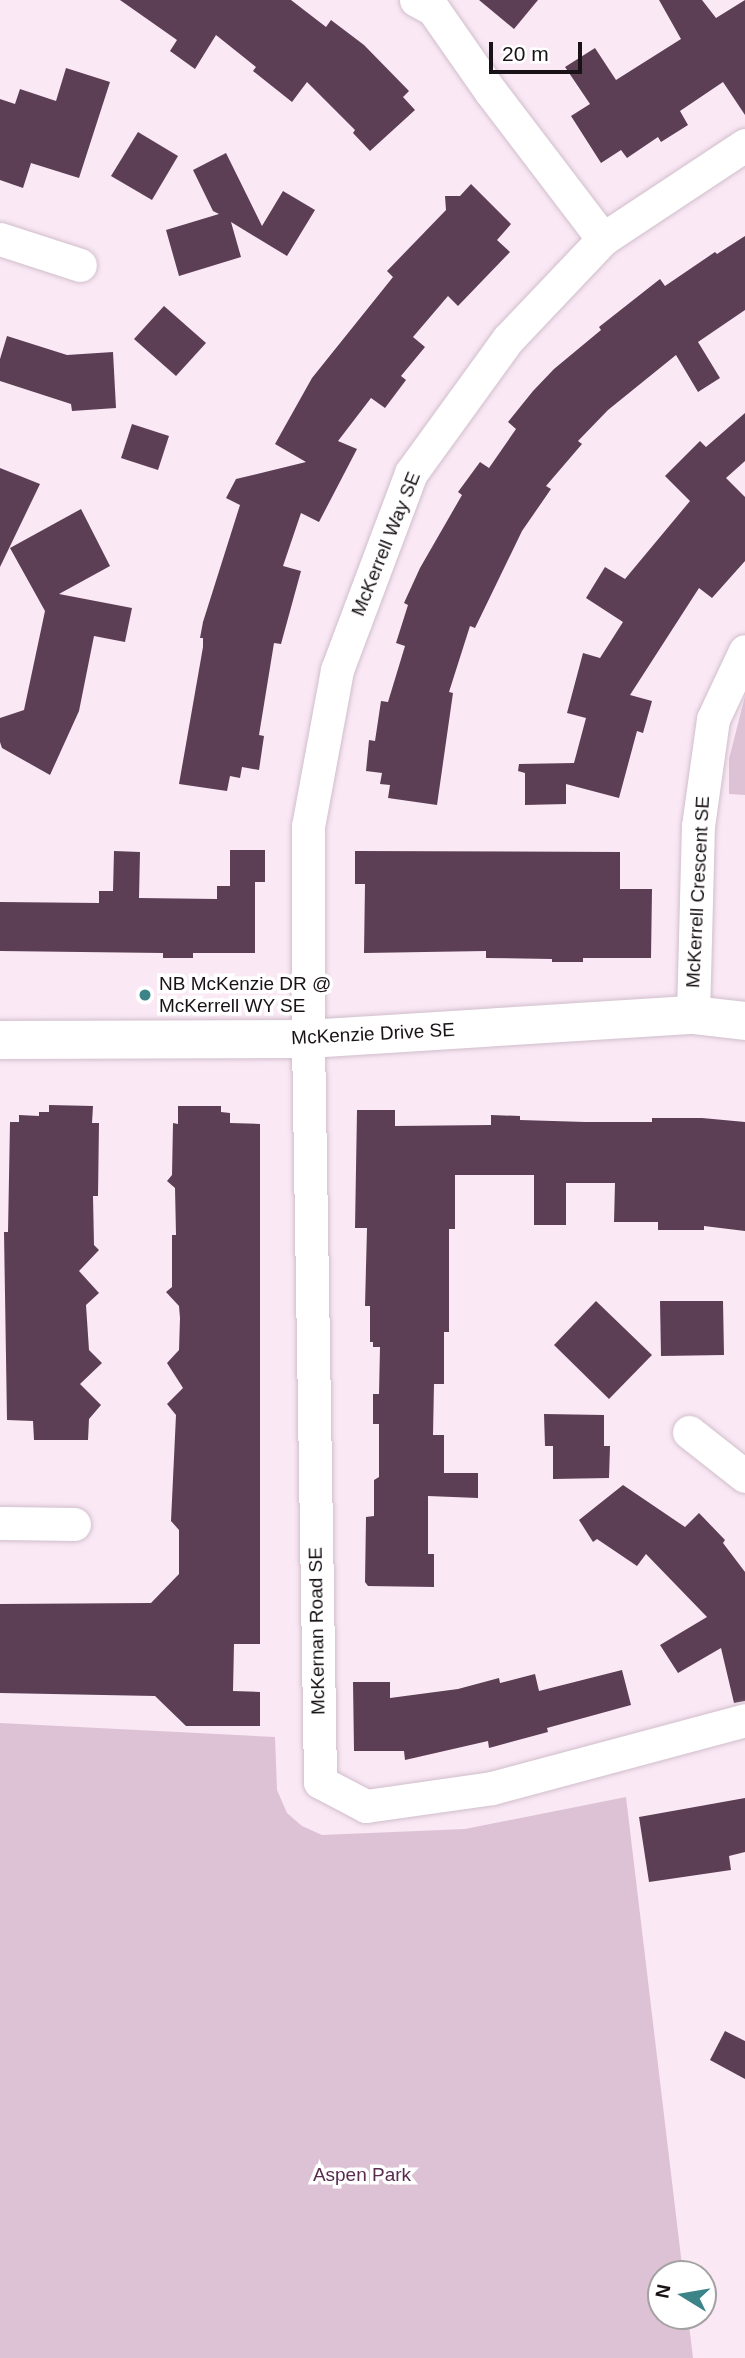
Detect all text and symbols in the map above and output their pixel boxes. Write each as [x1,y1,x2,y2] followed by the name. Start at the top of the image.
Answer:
[493,28,586,72] scale bar
[502,42,549,65] text: 20 m
[347,469,425,619] street label: McKerrell Way SE
[682,795,714,989] street label: McKerrell Crescent SE
[159,973,331,1017] place label: NB McKenzie DR @ McKerrell WY SE
[137,987,153,1003] marker: NB McKenzie DR @ McKerrell WY SE
[291,1018,455,1050] street label: McKenzie Drive SE
[304,1547,330,1715] street label: McKernan Road SE
[313,2164,411,2186] park label: Aspen Park
[647,2260,717,2330] north arrow
[651,2283,674,2300] text: N

